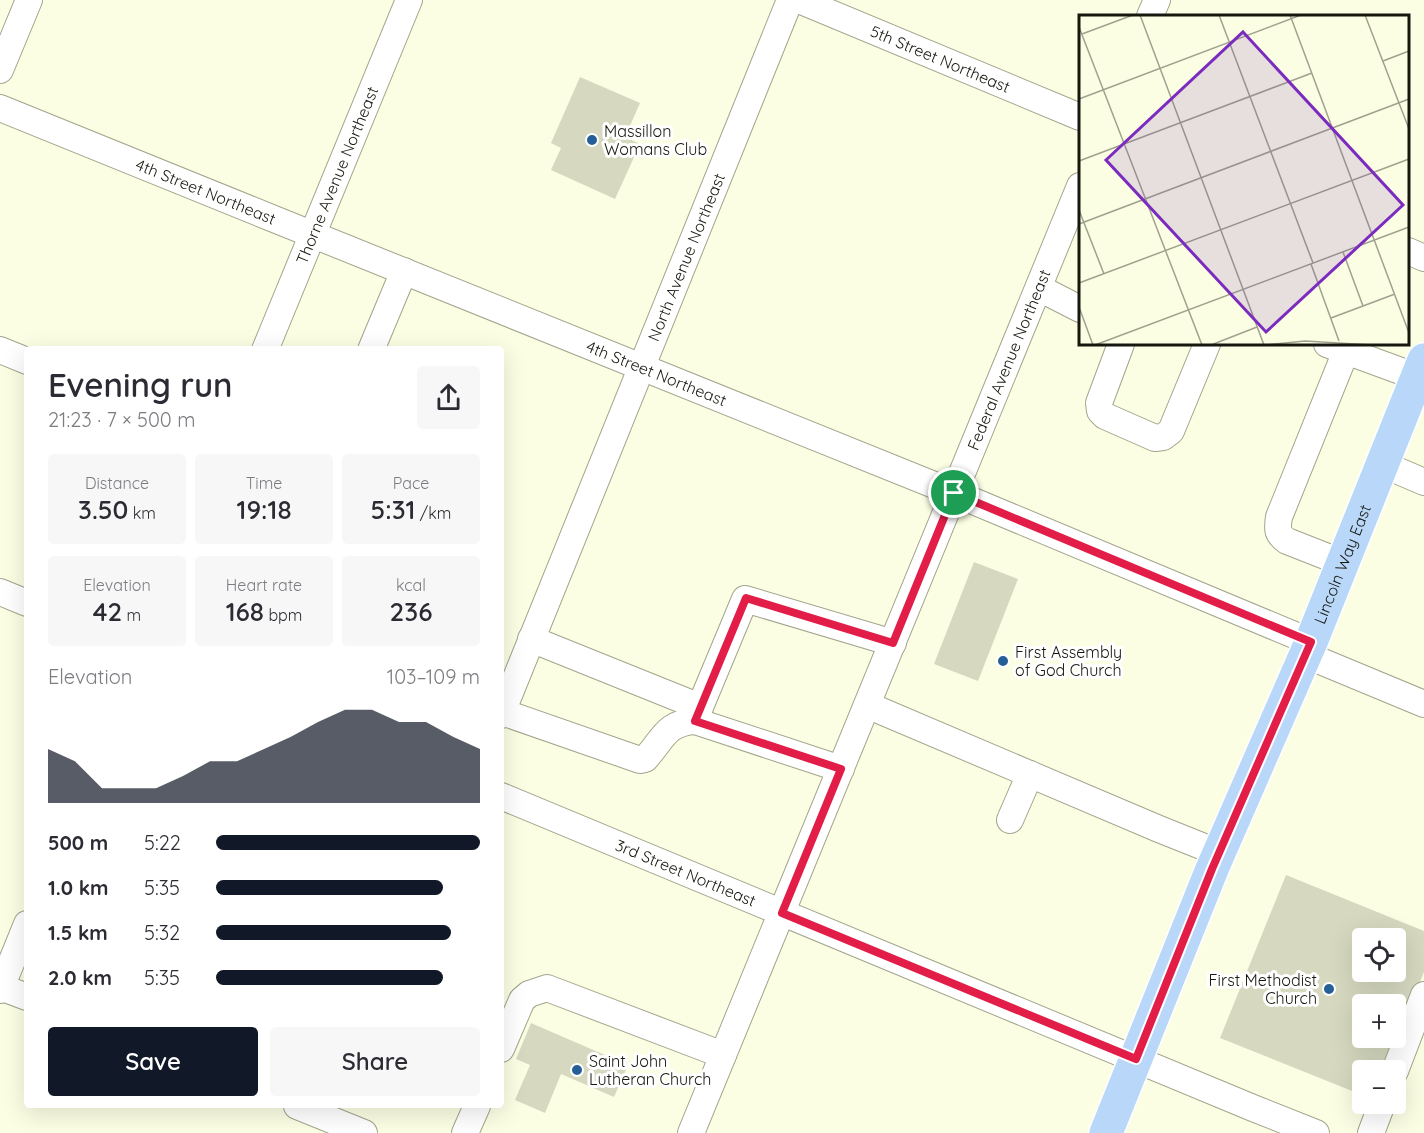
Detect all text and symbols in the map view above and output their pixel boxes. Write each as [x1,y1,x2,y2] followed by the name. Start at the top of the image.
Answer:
[1079,15,1409,345] inset map
[867,21,1013,97] street label: 5th Street Northeast
[291,83,382,267] street label: Thorne Avenue Northeast
[604,121,707,159] place label: Massillon Womans Club
[585,133,599,147] marker: Massillon Womans Club
[133,154,279,229] street label: 4th Street Northeast
[643,170,729,344] street label: North Avenue Northeast
[963,267,1055,453] street label: Federal Avenue Northeast
[584,336,729,410] street label: 4th Street Northeast
[48,364,233,405] text: Evening run
[417,366,480,429] button: share
[48,407,195,432] text: 21:23 · 7 × 500 m
[928,467,979,518] pin
[85,473,149,493] text: Distance
[246,473,282,493] text: Time
[393,473,429,493] text: Pace
[937,476,970,509] icon: arrive
[78,493,128,526] text: 3.50
[236,493,292,526] text: 19:18
[371,493,416,526] text: 5:31
[1309,502,1375,627] street label: Lincoln Way East
[128,503,156,523] text: km
[416,503,451,523] text: /km
[83,575,151,595] text: Elevation
[226,575,302,595] text: Heart rate
[396,575,426,595] text: kcal
[93,595,122,628] text: 42
[226,595,264,628] text: 168
[390,595,432,628] text: 236
[122,605,141,625] text: m
[264,605,302,625] text: bpm
[1015,642,1122,680] place label: First Assembly of God Church
[996,654,1010,668] marker: First Assembly of God Church
[48,664,132,689] text: Elevation
[387,664,480,689] text: 103–109 m
[48,830,108,855] text: 500 m
[144,830,181,855] text: 5:22
[613,835,759,911] street label: 3rd Street Northeast
[48,875,108,900] text: 1.0 km
[144,875,180,900] text: 5:35
[48,920,108,945] text: 1.5 km
[144,920,180,945] text: 5:32
[1352,928,1406,1114] map controls
[1352,928,1406,982] button: locate
[48,965,112,990] text: 2.0 km
[144,965,180,990] text: 5:35
[1209,970,1317,1008] place label: First Methodist Church
[1322,982,1336,996] marker: First Methodist Church
[1352,994,1406,1048] button: +
[48,1027,258,1096] button: Save
[270,1027,480,1096] button: Share
[589,1051,711,1089] place label: Saint John Lutheran Church
[1352,1060,1406,1114] button: −
[570,1063,584,1077] marker: Saint John Lutheran Church

